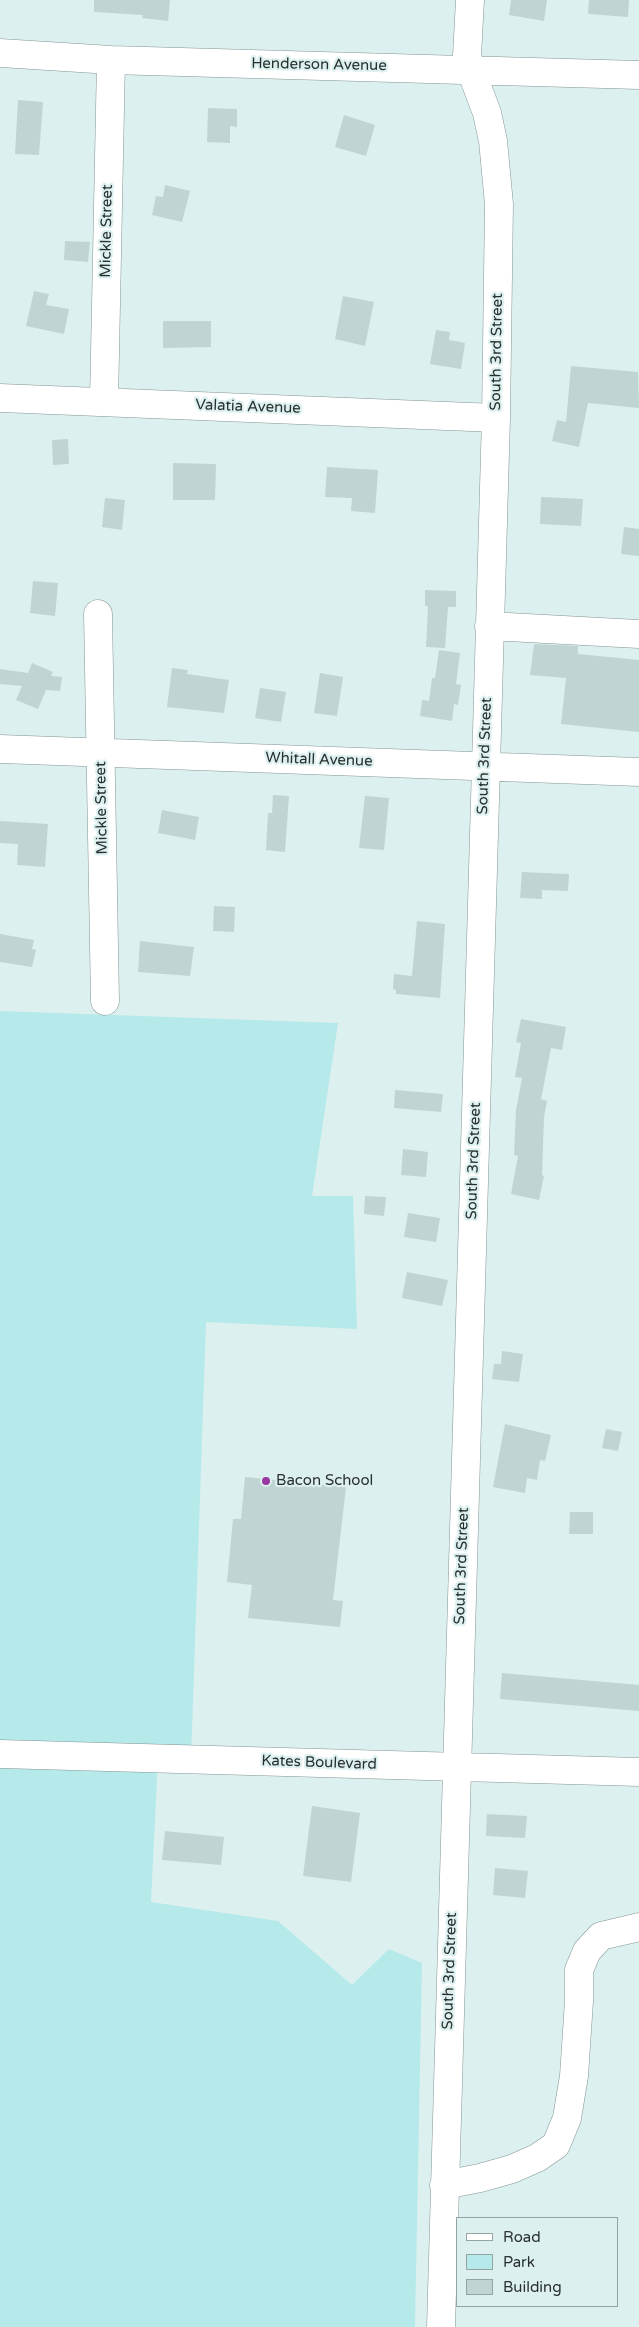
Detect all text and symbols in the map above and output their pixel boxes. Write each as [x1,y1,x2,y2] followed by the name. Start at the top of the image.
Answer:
[251,55,387,75] street label: Henderson Avenue
[97,184,117,278] street label: Mickle Street
[487,293,507,411] street label: South 3rd Street
[195,396,301,418] street label: Valatia Avenue
[474,697,496,815] street label: South 3rd Street
[265,749,373,771] street label: Whitall Avenue
[92,761,112,855] street label: Mickle Street
[463,1102,485,1220] street label: South 3rd Street
[276,1472,373,1490] place label: Bacon School
[260,1475,272,1487] marker: Bacon School
[451,1507,473,1625] street label: South 3rd Street
[261,1752,377,1774] street label: Kates Boulevard
[439,1912,461,2030] street label: South 3rd Street
[456,2217,619,2307] legend
[503,2228,541,2246] text: Road
[503,2253,535,2271] text: Park
[503,2278,562,2296] text: Building

